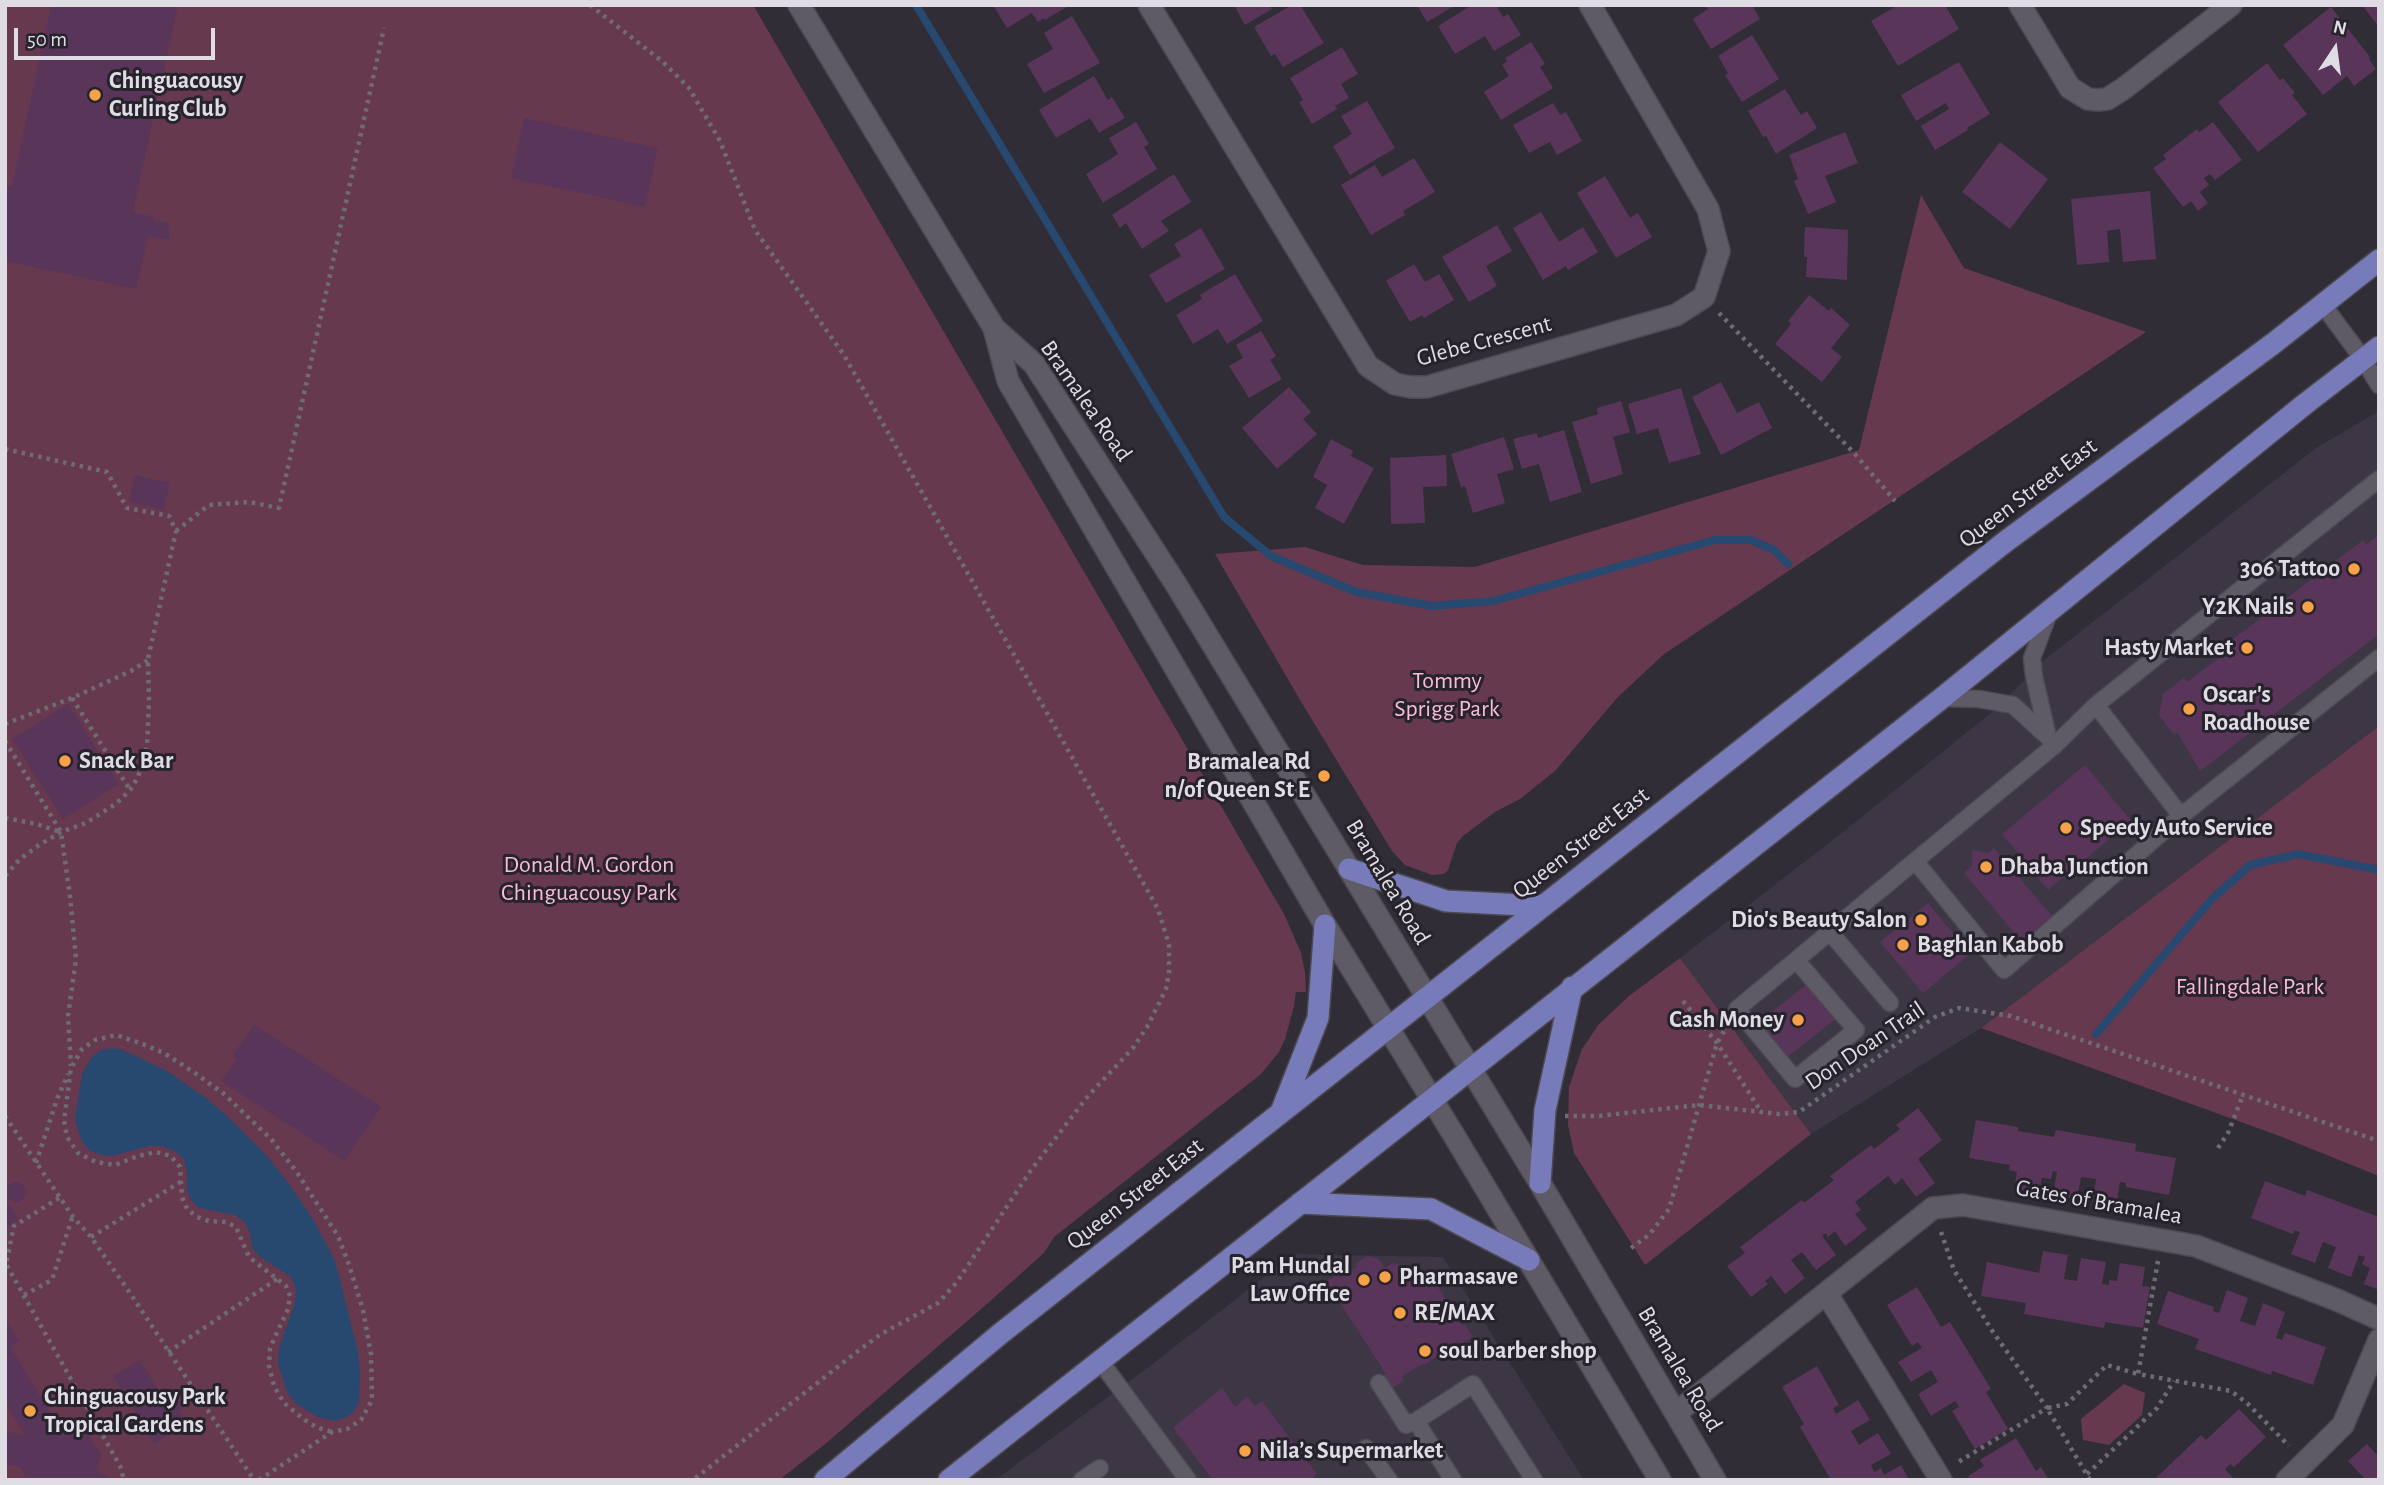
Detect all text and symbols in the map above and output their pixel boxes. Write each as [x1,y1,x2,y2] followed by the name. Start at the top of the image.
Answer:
[18,14,219,58] scale bar
[2300,14,2370,84] north arrow
[2331,17,2348,39] text: N
[27,29,67,50] text: 50 m
[109,67,243,123] place label: Chinguacousy Curling Club
[87,87,103,103] marker: Chinguacousy Curling Club
[1413,309,1555,373] street label: Glebe Crescent
[1034,335,1138,467] street label: Bramalea Road
[1953,432,2103,554] street label: Queen Street East
[2240,555,2340,583] place label: 306 Tattoo
[2346,561,2362,577] marker: 306 Tattoo
[2202,593,2294,621] place label: Y2K Nails
[2300,599,2316,615] marker: Y2K Nails
[2104,634,2233,662] place label: Hasty Market
[2239,640,2255,656] marker: Hasty Market
[1394,667,1500,723] park label: Tommy Sprigg Park
[2203,681,2310,737] place label: Oscar's Roadhouse
[2181,701,2197,717] marker: Oscar's Roadhouse
[79,747,173,775] place label: Snack Bar
[1165,748,1310,804] place label: Bramalea Rd n/of Queen St E
[57,753,73,769] marker: Snack Bar
[1316,768,1332,784] marker: Bramalea Rd n/of Queen St E
[1507,781,1655,905] street label: Queen Street East
[1339,814,1437,950] street label: Bramalea Road
[2080,814,2273,842] place label: Speedy Auto Service
[2058,820,2074,836] marker: Speedy Auto Service
[501,851,677,907] park label: Donald M. Gordon Chinguacousy Park
[2000,853,2149,881] place label: Dhaba Junction
[1978,859,1994,875] marker: Dhaba Junction
[1731,906,1907,934] place label: Dio's Beauty Salon
[1913,912,1929,928] marker: Dio's Beauty Salon
[1917,931,2064,959] place label: Baghlan Kabob
[1895,937,1911,953] marker: Baghlan Kabob
[2176,973,2324,1001] park label: Fallingdale Park
[1800,995,1930,1097] street label: Don Doan Trail
[1669,1006,1784,1034] place label: Cash Money
[1790,1012,1806,1028] marker: Cash Money
[1061,1132,1209,1256] street label: Queen Street East
[2014,1173,2184,1231] street label: Gates of Bramalea
[1231,1252,1350,1308] place label: Pam Hundal Law Office
[1399,1263,1518,1291] place label: Pharmasave
[1377,1269,1393,1285] marker: Pharmasave
[1356,1272,1372,1288] marker: Pam Hundal Law Office
[1414,1299,1495,1327] place label: RE/MAX
[1631,1301,1729,1437] street label: Bramalea Road
[1392,1305,1408,1321] marker: RE/MAX
[1439,1337,1597,1365] place label: soul barber shop
[1417,1343,1433,1359] marker: soul barber shop
[44,1383,226,1439] place label: Chinguacousy Park Tropical Gardens
[22,1403,38,1419] marker: Chinguacousy Park Tropical Gardens
[1259,1437,1443,1465] place label: Nila’s Supermarket
[1237,1443,1253,1459] marker: Nila’s Supermarket

